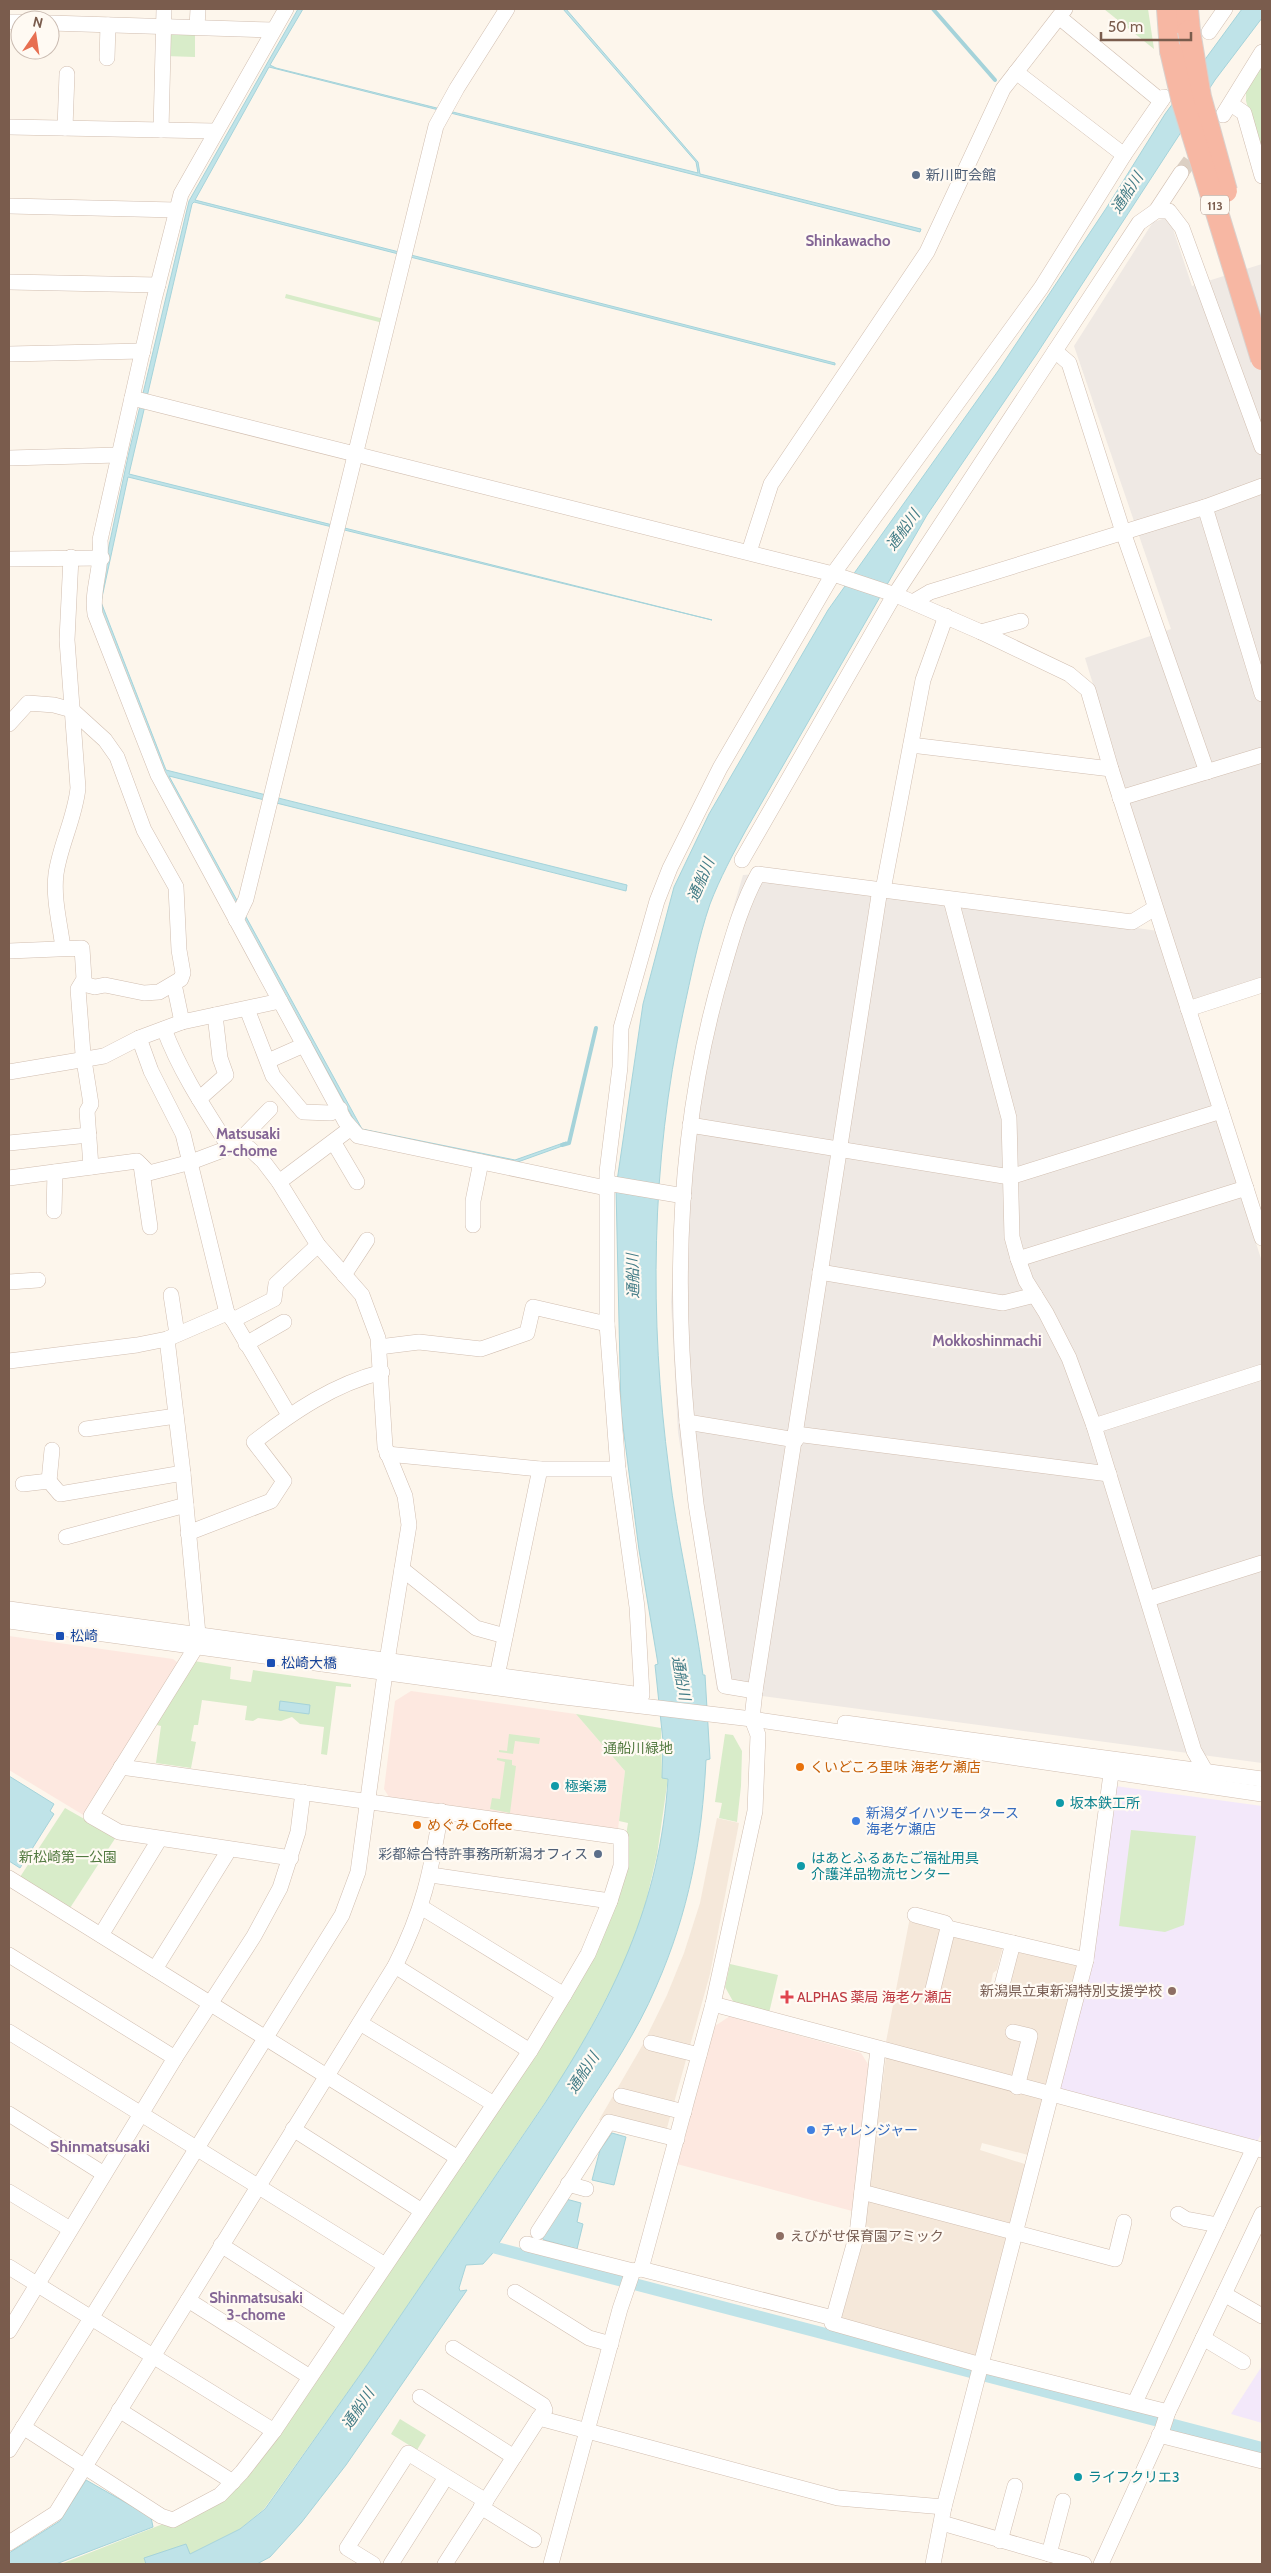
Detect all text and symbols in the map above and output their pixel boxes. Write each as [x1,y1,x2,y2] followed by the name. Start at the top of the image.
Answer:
[10,10,60,60] north arrow
[1101,10,1191,42] scale bar
[31,12,45,32] text: N
[1108,18,1143,36] text: 50 m
[926,166,996,184] place label: 新川町会館
[1107,168,1148,217] water label: 通船川
[910,169,922,181] marker: 新川町会館
[1201,196,1229,214] road number: 113
[805,232,891,250] district label: Shinkawacho
[882,505,925,553] water label: 通船川
[684,854,719,904] water label: 通船川
[216,1125,280,1160] district label: Matsusaki 2-chome
[624,1251,642,1299] water label: 通船川
[932,1332,1042,1350] district label: Mokkoshinmachi
[70,1627,98,1645] place label: 松崎
[54,1630,66,1642] marker: 松崎
[281,1654,337,1672] place label: 松崎大橋
[668,1654,694,1704] water label: 通船川
[265,1657,277,1669] marker: 松崎大橋
[603,1739,673,1757] park label: 通船川緑地
[810,1758,981,1776] place label: くいどころ里味 海老ケ瀬店
[794,1761,806,1773] marker: くいどころ里味 海老ケ瀬店
[565,1777,607,1795] place label: 極楽湯
[549,1780,561,1792] marker: 極楽湯
[1070,1794,1140,1812] place label: 坂本鉄工所
[1054,1797,1066,1809] marker: 坂本鉄工所
[866,1804,1019,1838] place label: 新潟ダイハツモータース 海老ケ瀬店
[850,1815,862,1827] marker: 新潟ダイハツモータース 海老ケ瀬店
[427,1816,512,1834] place label: めぐみ Coffee
[411,1819,423,1831] marker: めぐみ Coffee
[378,1845,588,1863] place label: 彩都綜合特許事務所新潟オフィス
[19,1848,117,1866] park label: 新松崎第一公園
[592,1848,604,1860] marker: 彩都綜合特許事務所新潟オフィス
[811,1849,979,1883] place label: はあとふるあたご福祉用具 介護洋品物流センター
[795,1860,807,1872] marker: はあとふるあたご福祉用具 介護洋品物流センター
[980,1982,1162,2000] place label: 新潟県立東新潟特別支援学校
[1166,1985,1178,1997] marker: 新潟県立東新潟特別支援学校
[797,1988,952,2006] place label: ALPHAS 薬局 海老ケ瀬店
[781,1991,793,2003] marker: ALPHAS 薬局 海老ケ瀬店
[563,2048,604,2097] water label: 通船川
[821,2121,918,2139] place label: チャレンジャー
[805,2124,817,2136] marker: チャレンジャー
[50,2137,150,2156] district label: Shinmatsusaki
[790,2227,944,2245] place label: えびがせ保育園アミック
[774,2230,786,2242] marker: えびがせ保育園アミック
[209,2289,303,2324] district label: Shinmatsusaki 3-chome
[338,2384,379,2433] water label: 通船川
[1088,2468,1180,2486] place label: ライフクリエ3
[1072,2471,1084,2483] marker: ライフクリエ3

